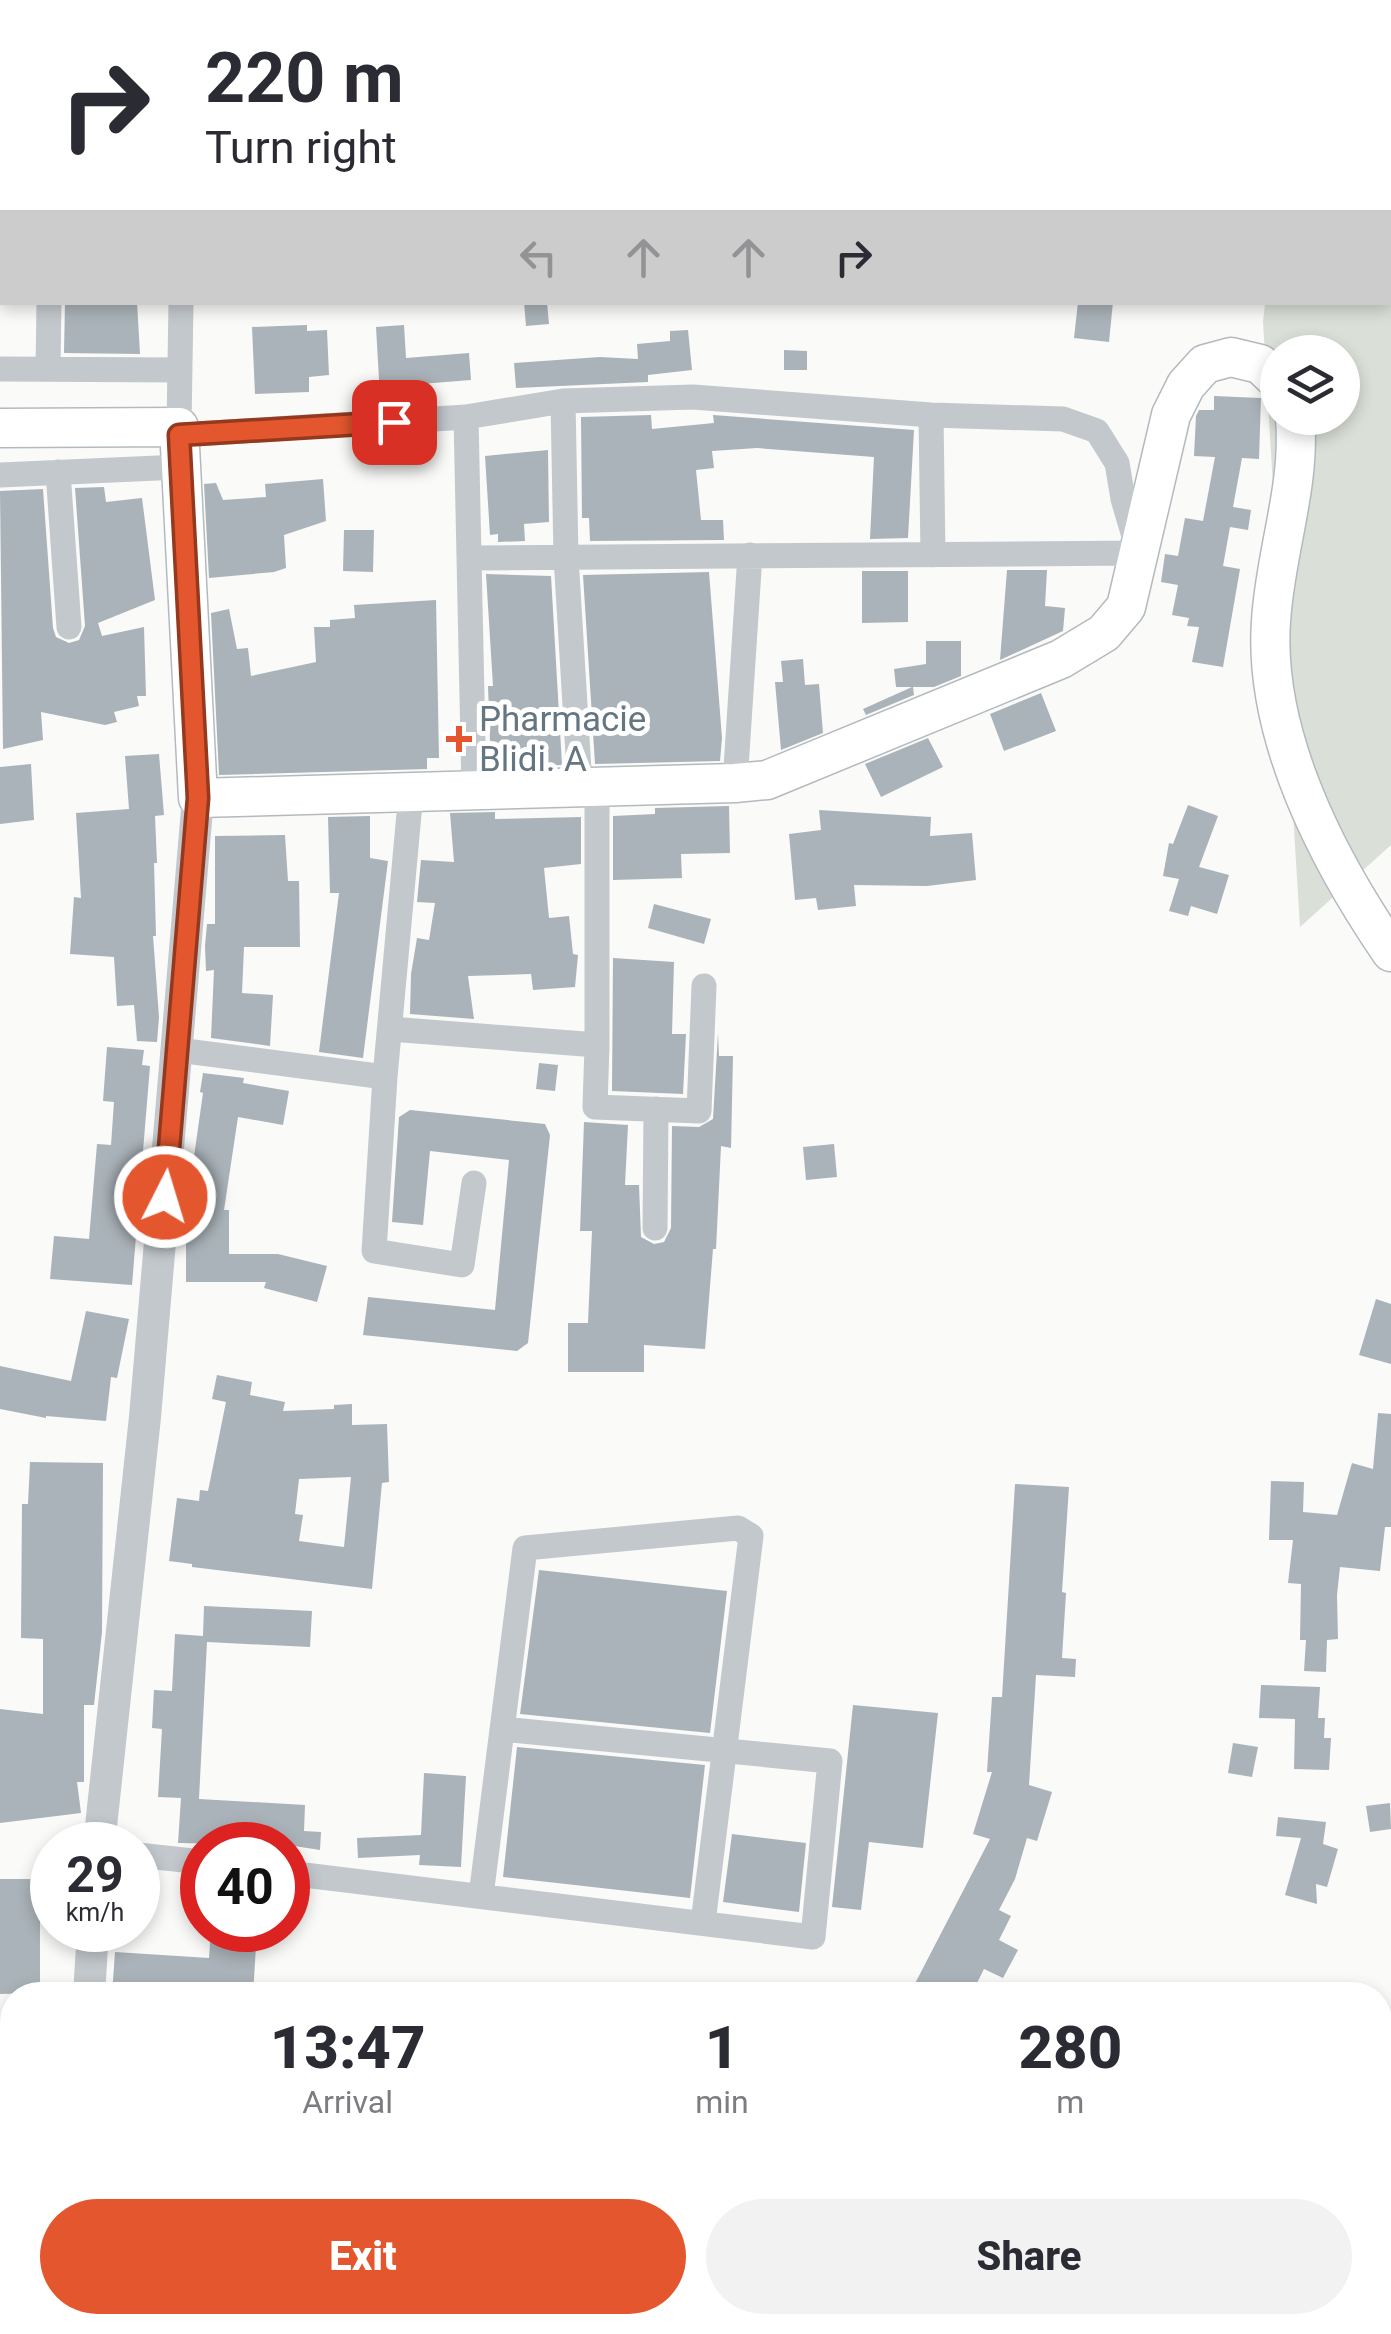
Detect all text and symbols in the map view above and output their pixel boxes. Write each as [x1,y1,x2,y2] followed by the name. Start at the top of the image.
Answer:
[205,37,404,119] text: 220 m
[40,40,170,170] icon: right
[205,121,397,174] text: Turn right
[511,230,566,285] icon: left
[616,230,671,285] icon: ahead
[721,230,776,285] icon: ahead
[826,230,881,285] icon: right
[1260,335,1360,435] map controls
[1260,335,1360,435] button: layers
[352,380,437,465] pin
[367,395,422,450] icon: arrive
[479,699,646,780] place label: Pharmacie Blidi. A
[448,728,470,750] marker: Pharmacie Blidi. A
[113,1145,217,1249] position arrow
[180,1822,310,1952] speed limit sign: 40
[66,1846,124,1904] text: 29
[66,1898,124,1927] text: km/h
[270,2012,426,2083] text: 13:47
[705,2012,739,2083] text: 1
[1018,2012,1122,2083] text: 280
[302,2083,393,2121] text: Arrival
[695,2083,749,2121] text: min
[1056,2083,1084,2121] text: m
[40,2199,686,2314] button: Exit
[706,2199,1352,2314] button: Share

